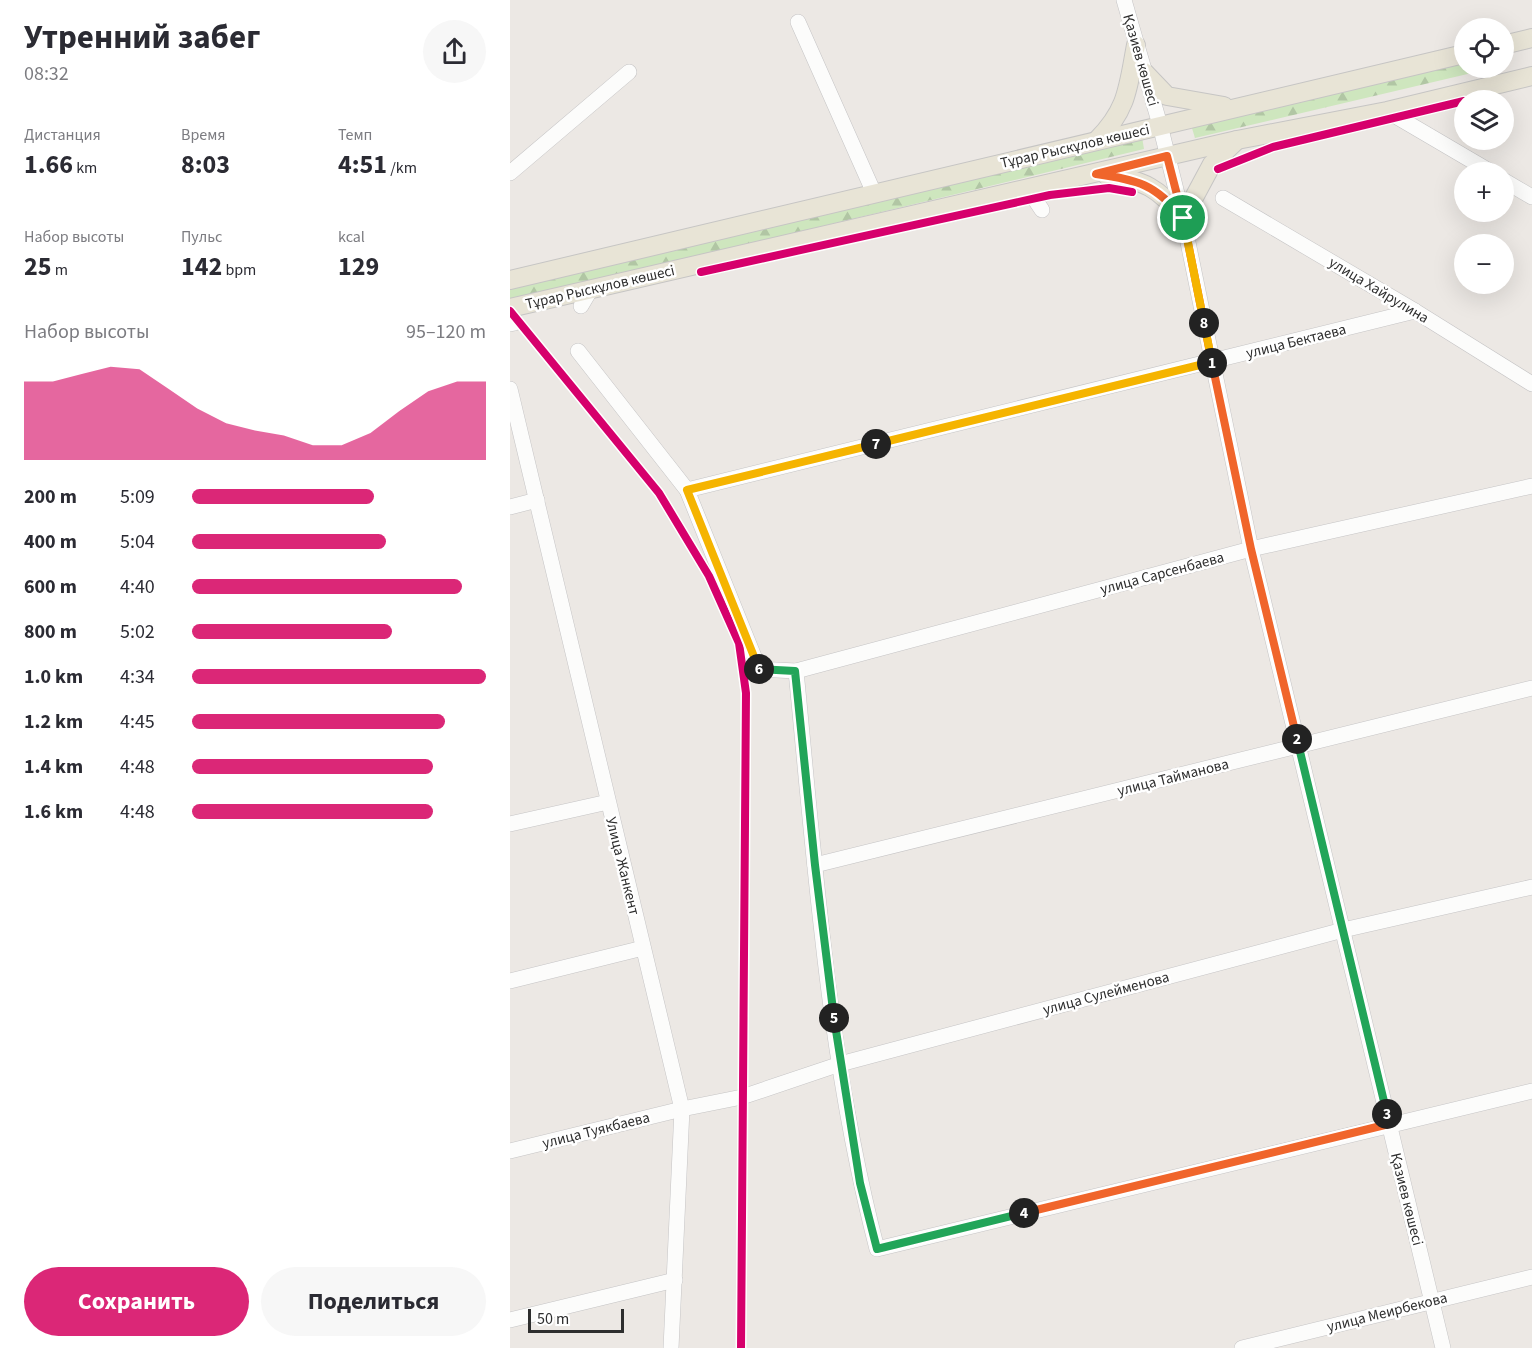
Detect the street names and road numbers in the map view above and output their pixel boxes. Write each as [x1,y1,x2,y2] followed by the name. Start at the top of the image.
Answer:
[1117,12,1164,109] street label: Қазиев көшесі
[998,119,1152,174] street label: Тұрар Рыскұлов көшесі
[1325,252,1433,329] street label: улица Хайрулина
[523,260,677,315] street label: Тұрар Рыскұлов көшесі
[1244,319,1348,364] street label: улица Бектаева
[1098,547,1226,600] street label: улица Сарсенбаева
[1115,753,1231,801] street label: улица Тайманова
[600,815,645,917] street label: Улица Жанкент
[1041,966,1172,1020] street label: улица Сулейменова
[540,1107,652,1154] street label: улица Туякбаева
[1385,1151,1428,1248] street label: Қазиев көшесі
[1325,1287,1450,1338] street label: улица Меирбекова

